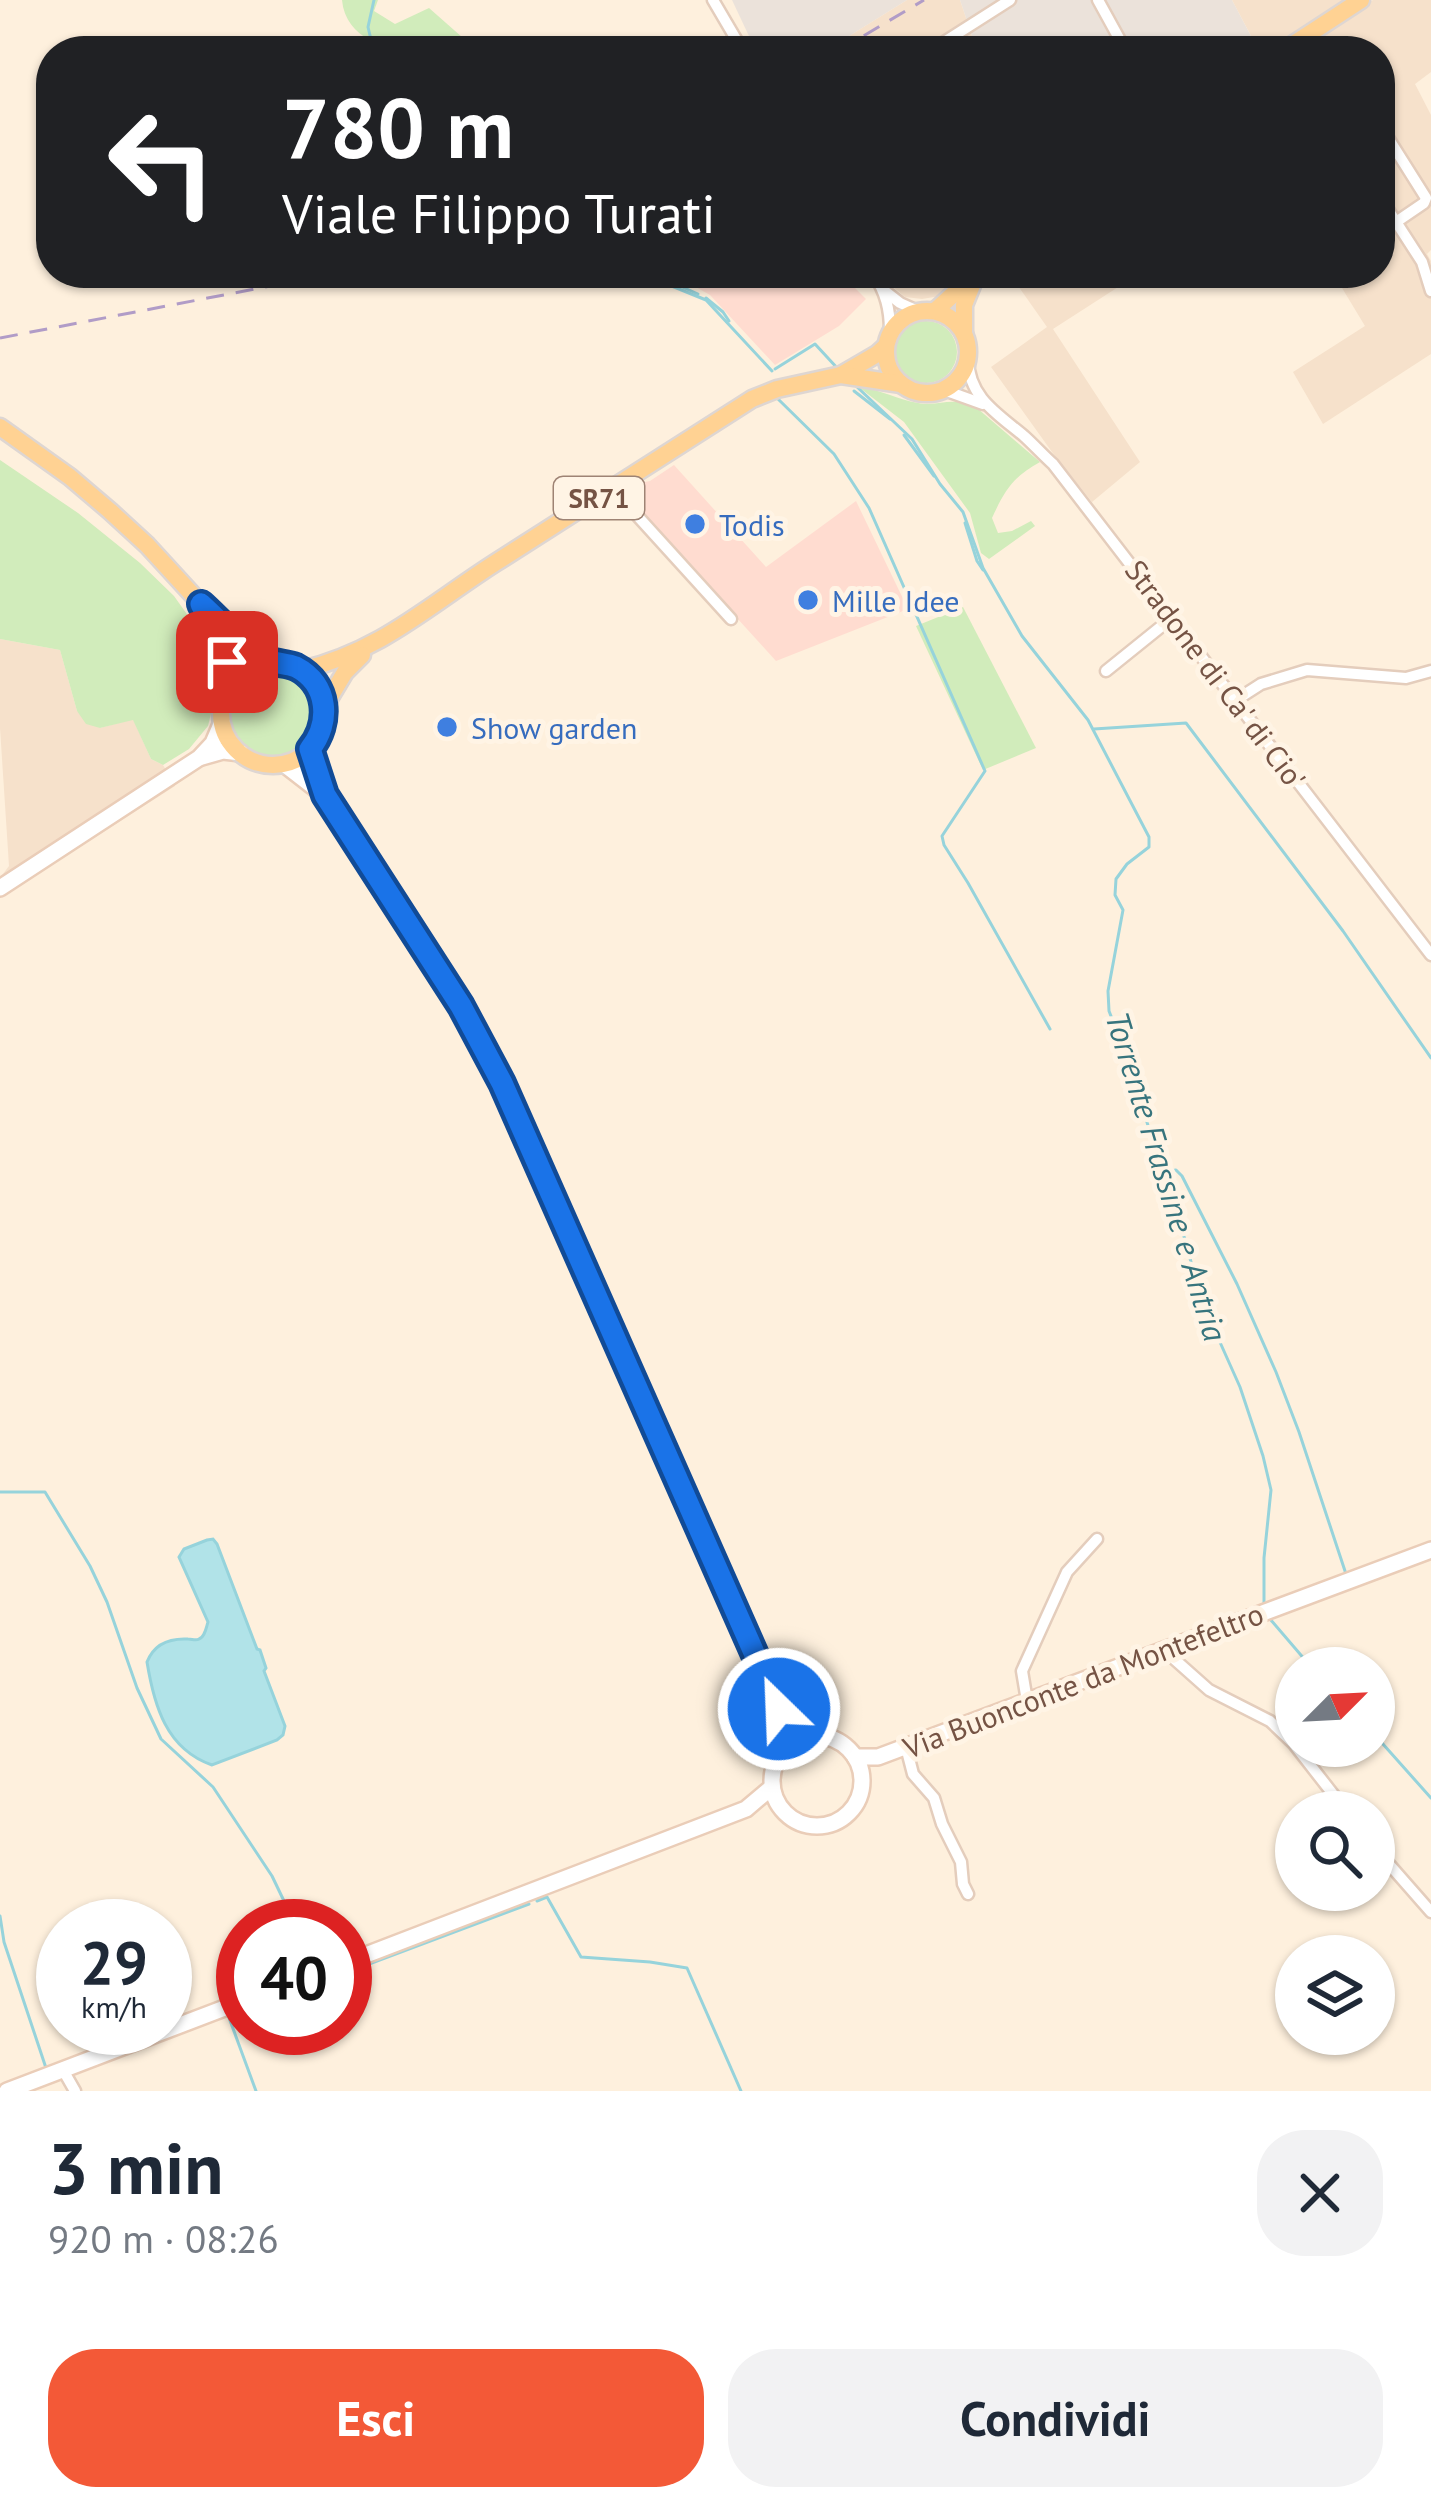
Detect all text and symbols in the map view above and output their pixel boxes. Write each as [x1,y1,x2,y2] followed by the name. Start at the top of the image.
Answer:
[282,72,514,181] text: 780 m
[84,84,240,240] icon: left
[282,178,716,248] text: Viale Filippo Turati
[554,477,644,519] road number: SR71
[719,505,785,544] place label: Todis
[682,511,708,537] marker: Todis
[1117,552,1315,796] street label: Stradone di Ca' di Cio'
[832,581,960,620] place label: Mille Idee
[795,587,821,613] marker: Mille Idee
[176,611,278,713] pin
[194,629,260,695] icon: arrive
[471,708,637,747] place label: Show garden
[434,714,460,740] marker: Show garden
[1096,1006,1238,1346] water label: Torrente Frassine e Antria
[896,1593,1269,1767] street label: Via Buonconte da Montefeltro
[716,1646,842,1772] position arrow
[1275,1647,1395,1767] north arrow
[1275,1647,1395,2055] map controls
[1275,1791,1395,1911] button: search
[216,1899,372,2055] speed limit sign: 40
[80,1923,148,2001] text: 29
[1275,1935,1395,2055] button: layers
[81,1987,147,2026] text: km/h
[48,2121,224,2214] text: 3 min
[1257,2130,1383,2256] button: close
[48,2213,279,2264] text: 920 m · 08:26
[48,2349,704,2487] button: Esci
[728,2349,1383,2487] button: Condividi

